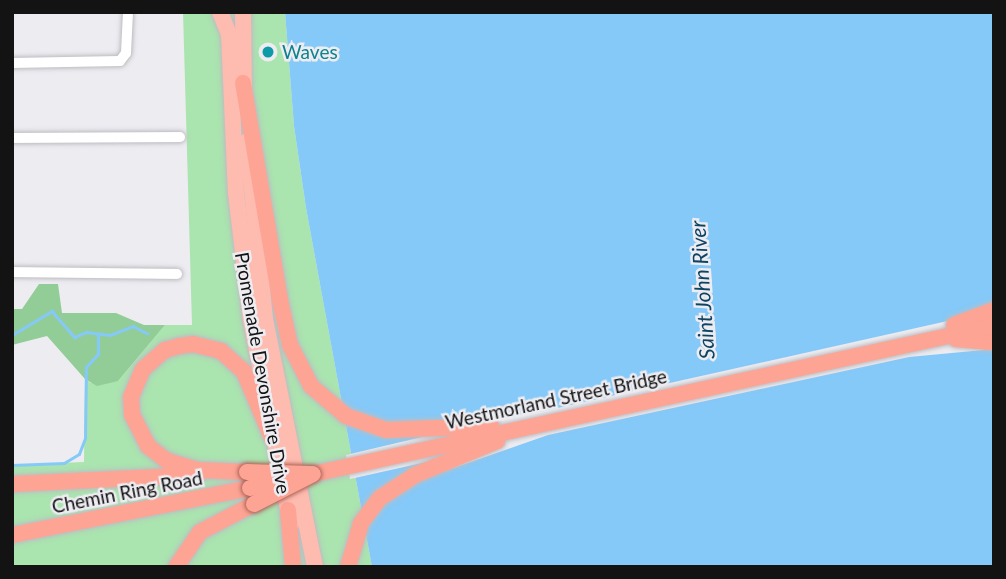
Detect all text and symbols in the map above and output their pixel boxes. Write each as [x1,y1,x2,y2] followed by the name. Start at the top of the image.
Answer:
[282,41,338,63] place label: Waves
[260,44,276,60] marker: Waves
[685,219,719,361] water label: Saint John River
[231,250,295,496] street label: Promenade Devonshire Drive
[443,364,669,434] street label: Westmorland Street Bridge
[50,466,204,518] street label: Chemin Ring Road

